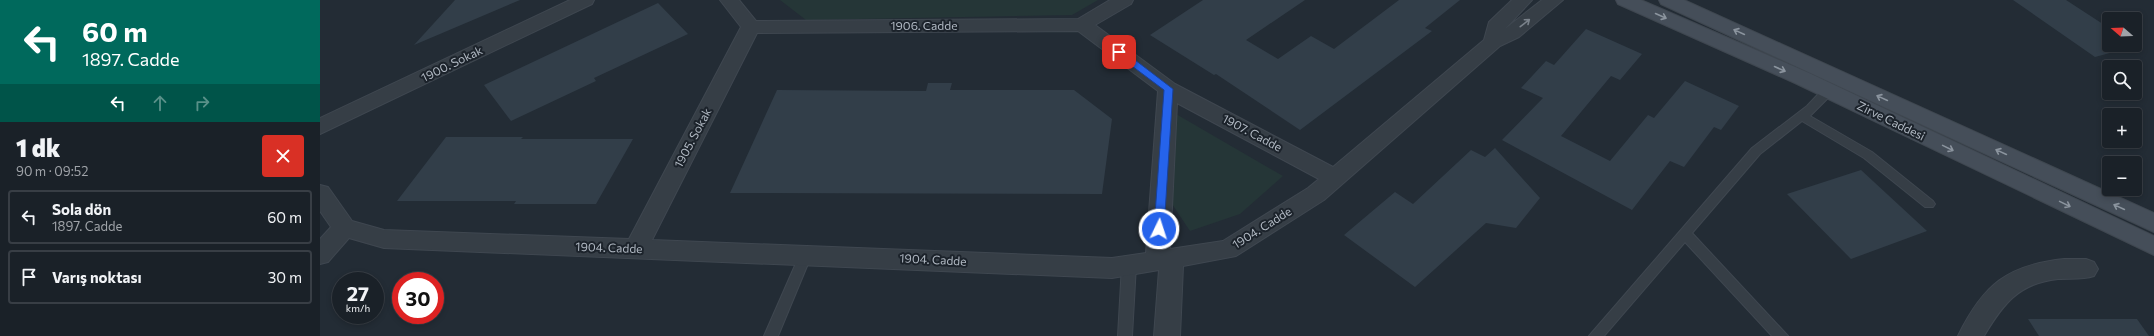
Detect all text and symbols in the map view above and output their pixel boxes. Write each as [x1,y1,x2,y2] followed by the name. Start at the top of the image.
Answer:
[2102,12,2142,52] north arrow
[2102,12,2142,196] map controls
[1655,13,1667,20] one-way arrow
[82,14,148,48] text: 60 m
[16,16,68,68] icon: left
[890,18,958,32] street label: 1906. Cadde
[1519,19,1530,27] one-way arrow
[1733,28,1745,35] one-way arrow
[1102,35,1136,69] pin
[1108,41,1130,63] icon: arrive
[419,42,485,84] street label: 1900. Sokak
[82,48,179,70] text: 1897. Cadde
[2102,60,2142,100] button: search
[1774,65,1786,73] one-way arrow
[107,92,129,114] icon: left
[149,92,171,114] icon: ahead
[191,92,213,114] icon: right
[1877,94,1889,101] one-way arrow
[1855,98,1928,143] street label: Zirve Caddesi
[671,105,714,170] street label: 1905. Sokak
[2102,108,2142,148] button: +
[1220,111,1285,154] street label: 1907. Cadde
[16,133,60,162] text: 1 dk
[262,135,304,177] button: close
[1942,145,1954,152] one-way arrow
[1995,148,2007,155] one-way arrow
[2102,156,2142,196] button: −
[16,163,88,179] text: 90 m · 09:52
[52,200,111,218] text: Sola dön
[2059,201,2071,208] one-way arrow
[1229,203,1294,251] street label: 1904. Cadde
[2113,203,2125,210] one-way arrow
[18,206,40,228] icon: left
[267,208,302,226] text: 60 m
[1138,208,1180,250] position arrow
[52,218,122,234] text: 1897. Cadde
[575,239,643,255] street label: 1904. Cadde
[899,250,967,268] street label: 1904. Cadde
[18,266,40,288] icon: arrive
[52,268,142,286] text: Varış noktası
[268,268,302,286] text: 30 m
[392,272,444,324] speed limit sign: 30
[347,281,369,305] text: 27
[346,302,370,314] text: km/h

